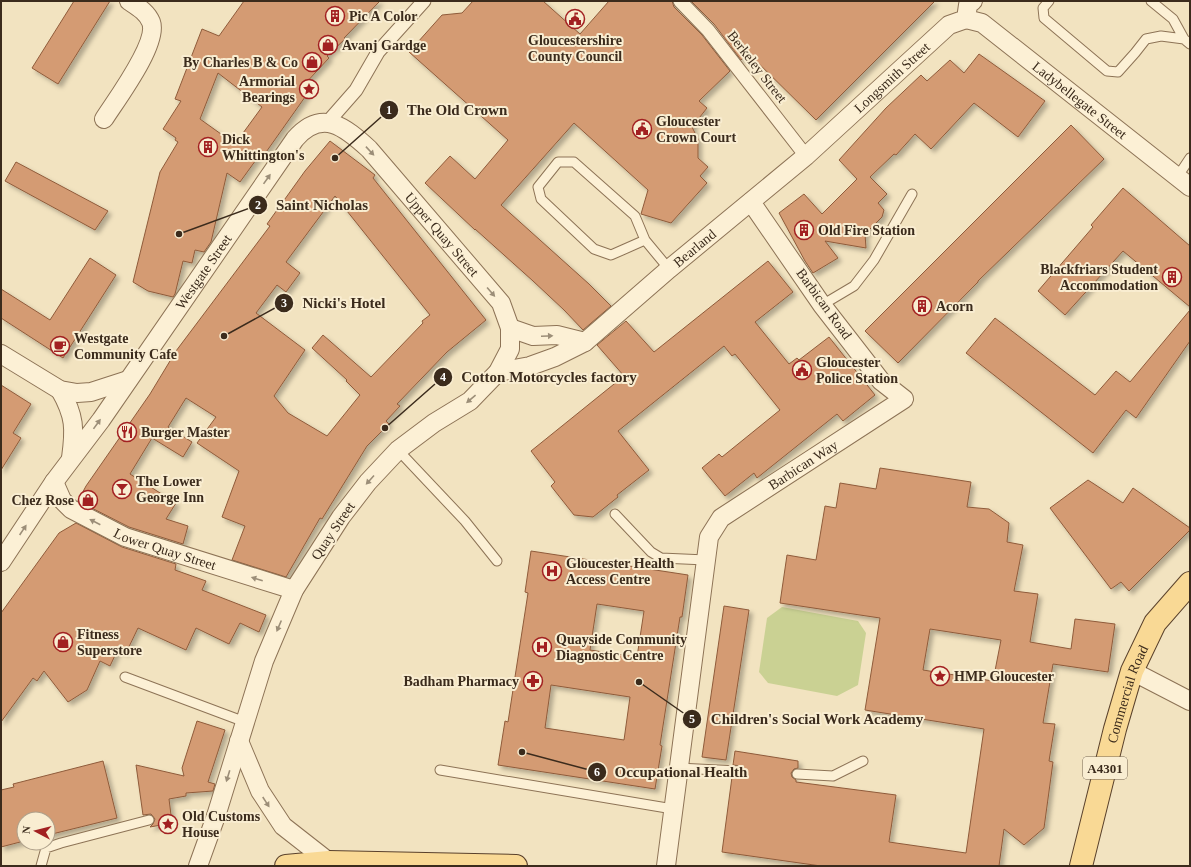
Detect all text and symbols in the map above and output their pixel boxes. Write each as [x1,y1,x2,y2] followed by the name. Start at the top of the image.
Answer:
[324,5,346,27] building icon: Pic A Color
[564,8,586,30] public building icon: Gloucestershire County Council
[349,9,417,24] place label: Pic A Color
[724,28,790,106] street label: Berkeley Street
[528,33,622,64] place label: Gloucestershire County Council
[317,34,339,56] shop icon: Avanj Gardge
[342,38,426,53] place label: Avanj Gardge
[851,39,933,116] street label: Longsmith Street
[301,51,323,73] shop icon: By Charles B & Co
[183,55,298,70] place label: By Charles B & Co
[1030,58,1130,142] street label: Ladybellegate Street
[239,74,296,105] place label: Armorial Bearings
[298,78,320,100] place icon: Armorial Bearings
[379,97,515,124] callout: The Old Crown
[407,102,508,118] text: The Old Crown
[386,103,392,117] text: 1
[656,114,737,145] place label: Gloucester Crown Court
[631,118,653,140] public building icon: Gloucester Crown Court
[222,132,305,163] place label: Dick Whittington's
[197,136,219,158] building icon: Dick Whittington's
[365,146,375,156] one-way arrow
[263,174,271,184] one-way arrow
[402,189,482,279] street label: Upper Quay Street
[248,191,377,218] callout: Saint Nicholas
[276,197,368,213] text: Saint Nicholas
[255,198,261,212] text: 2
[793,219,815,241] building icon: Old Fire Station
[818,223,915,238] place label: Old Fire Station
[670,226,719,270] street label: Bearland
[172,231,234,312] street label: Westgate Street
[1040,262,1158,293] place label: Blackfriars Student Accommodation
[793,266,855,342] street label: Barbican Road
[1161,266,1183,288] building icon: Blackfriars Student Accommodation
[487,286,496,297] one-way arrow
[274,289,393,316] callout: Nicki's Hotel
[303,295,385,311] text: Nicki's Hotel
[911,295,933,317] building icon: Acorn
[281,296,287,310] text: 3
[936,299,974,314] place label: Acorn
[74,331,177,362] place label: Westgate Community Cafe
[541,333,554,339] one-way arrow
[49,335,71,357] cafe icon: Westgate Community Cafe
[816,355,898,386] place label: Gloucester Police Station
[791,359,813,381] public building icon: Gloucester Police Station
[433,363,644,390] callout: Cotton Motorcycles factory
[461,369,637,385] text: Cotton Motorcycles factory
[440,370,446,384] text: 4
[465,395,476,404] one-way arrow
[93,418,102,429] one-way arrow
[116,421,138,443] restaurant icon: Burger Master
[141,425,230,440] place label: Burger Master
[766,437,840,493] street label: Barbican Way
[136,474,204,505] place label: The Lower George Inn
[365,475,375,485] one-way arrow
[111,478,133,500] bar icon: The Lower George Inn
[77,489,99,511] shop icon: Chez Rose
[11,493,74,508] place label: Chez Rose
[308,499,358,563] street label: Quay Street
[89,518,101,525] one-way arrow
[19,524,26,536] one-way arrow
[111,525,218,573] street label: Lower Quay Street
[566,556,674,587] place label: Gloucester Health Access Centre
[541,560,563,582] hospital icon: Gloucester Health Access Centre
[250,575,262,581] one-way arrow
[275,621,281,633] one-way arrow
[77,627,142,658] place label: Fitness Superstore
[52,631,74,653] shop icon: Fitness Superstore
[556,632,687,663] place label: Quayside Community Diagnostic Centre
[531,636,553,658] hospital icon: Quayside Community Diagnostic Centre
[1104,643,1151,745] street label: Commercial Road
[929,665,951,687] place icon: HMP Gloucester
[954,669,1054,684] place label: HMP Gloucester
[522,670,544,692] pharmacy icon: Badham Pharmacy
[404,674,519,689] place label: Badham Pharmacy
[682,705,932,732] callout: Children's Social Work Academy
[711,711,924,727] text: Children's Social Work Academy
[689,712,695,726] text: 5
[1083,757,1127,779] road number: A4301
[587,758,755,785] callout: Occupational Health
[615,764,748,780] text: Occupational Health
[594,765,600,779] text: 6
[225,770,231,782] one-way arrow
[263,796,270,807] one-way arrow
[182,809,261,840] place label: Old Customs House
[16,811,56,851] north arrow
[157,813,179,835] place icon: Old Customs House
[20,825,33,834] text: N

